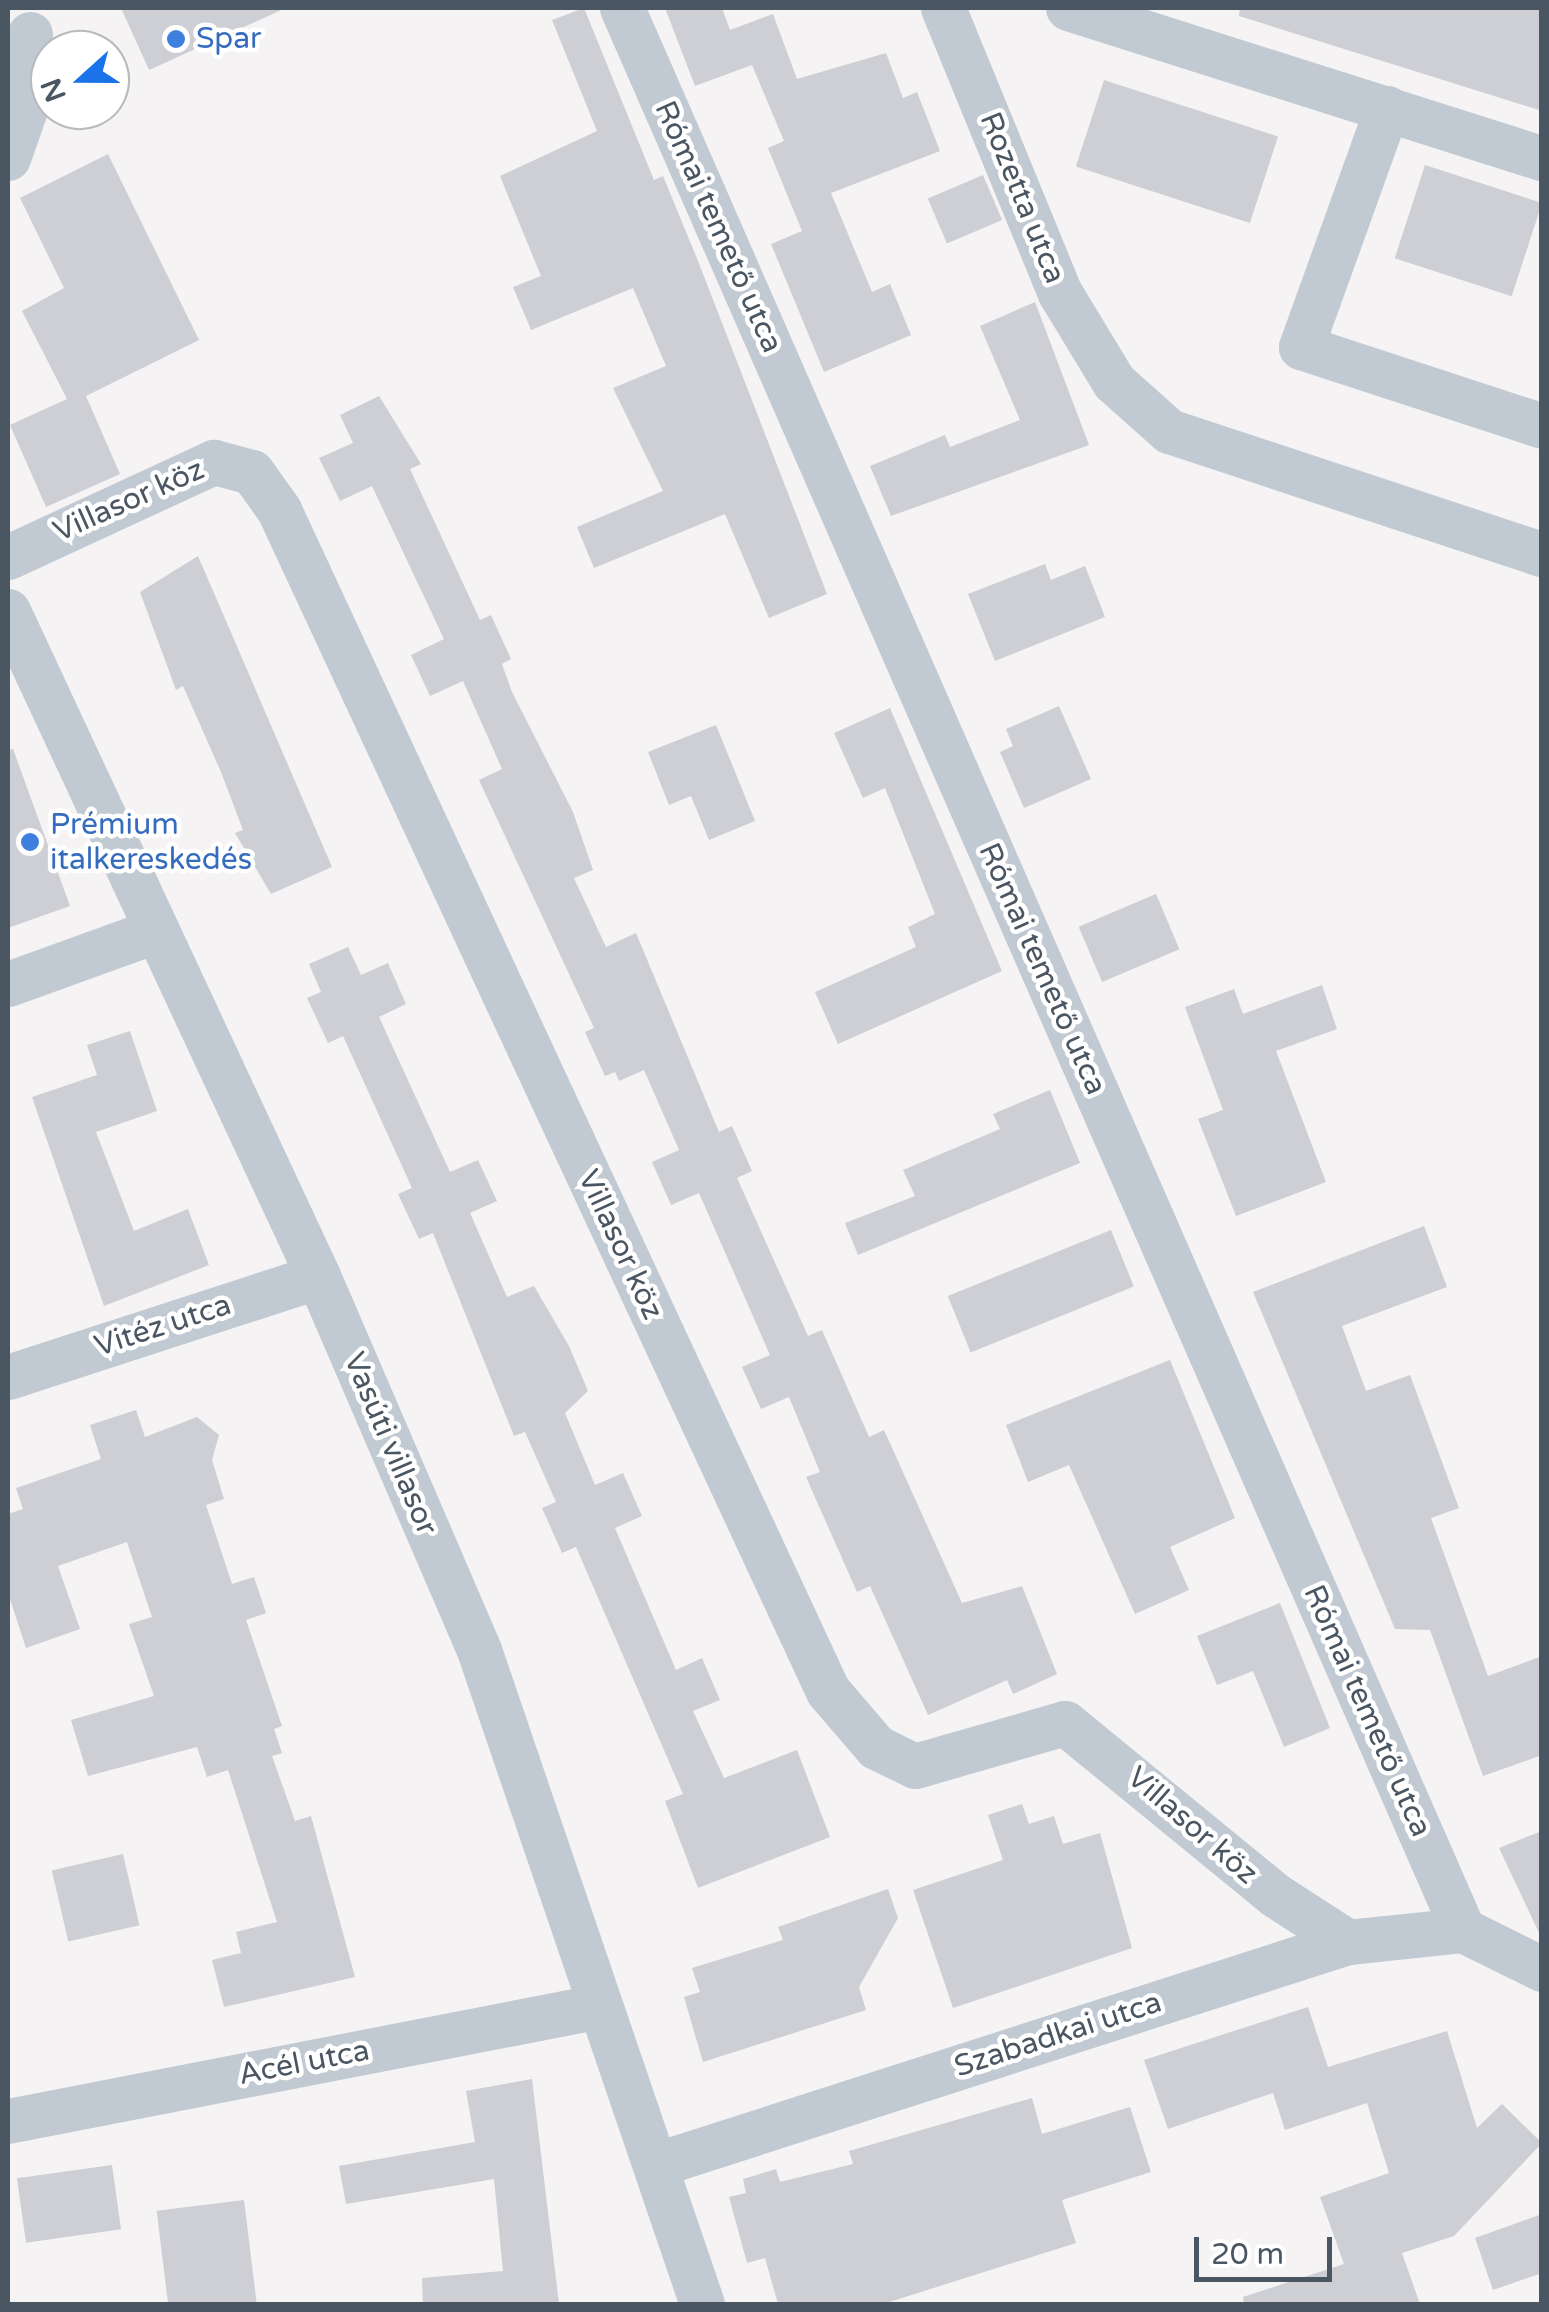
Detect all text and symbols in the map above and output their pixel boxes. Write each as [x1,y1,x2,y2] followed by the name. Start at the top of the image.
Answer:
[196,21,262,57] place label: Spar
[165,28,187,50] marker: Spar
[30,30,130,130] north arrow
[34,73,74,107] text: N
[646,96,790,358] street label: Római temető utca
[971,107,1073,289] street label: Rozetta utca
[48,452,210,550] street label: Villasor köz
[50,807,252,878] place label: Prémium italkereskedés
[19,831,41,853] marker: Prémium italkereskedés
[970,838,1114,1100] street label: Római temető utca
[570,1164,670,1326] street label: Villasor köz
[90,1287,236,1365] street label: Vitéz utca
[335,1347,445,1541] street label: Vasúti villasor
[1295,1580,1439,1842] street label: Római temető utca
[1119,1760,1265,1892] street label: Villasor köz
[950,1985,1166,2085] street label: Szabadkai utca
[236,2033,372,2093] street label: Acél utca
[1199,2217,1336,2279] scale bar
[1211,2236,1284,2273] text: 20 m

